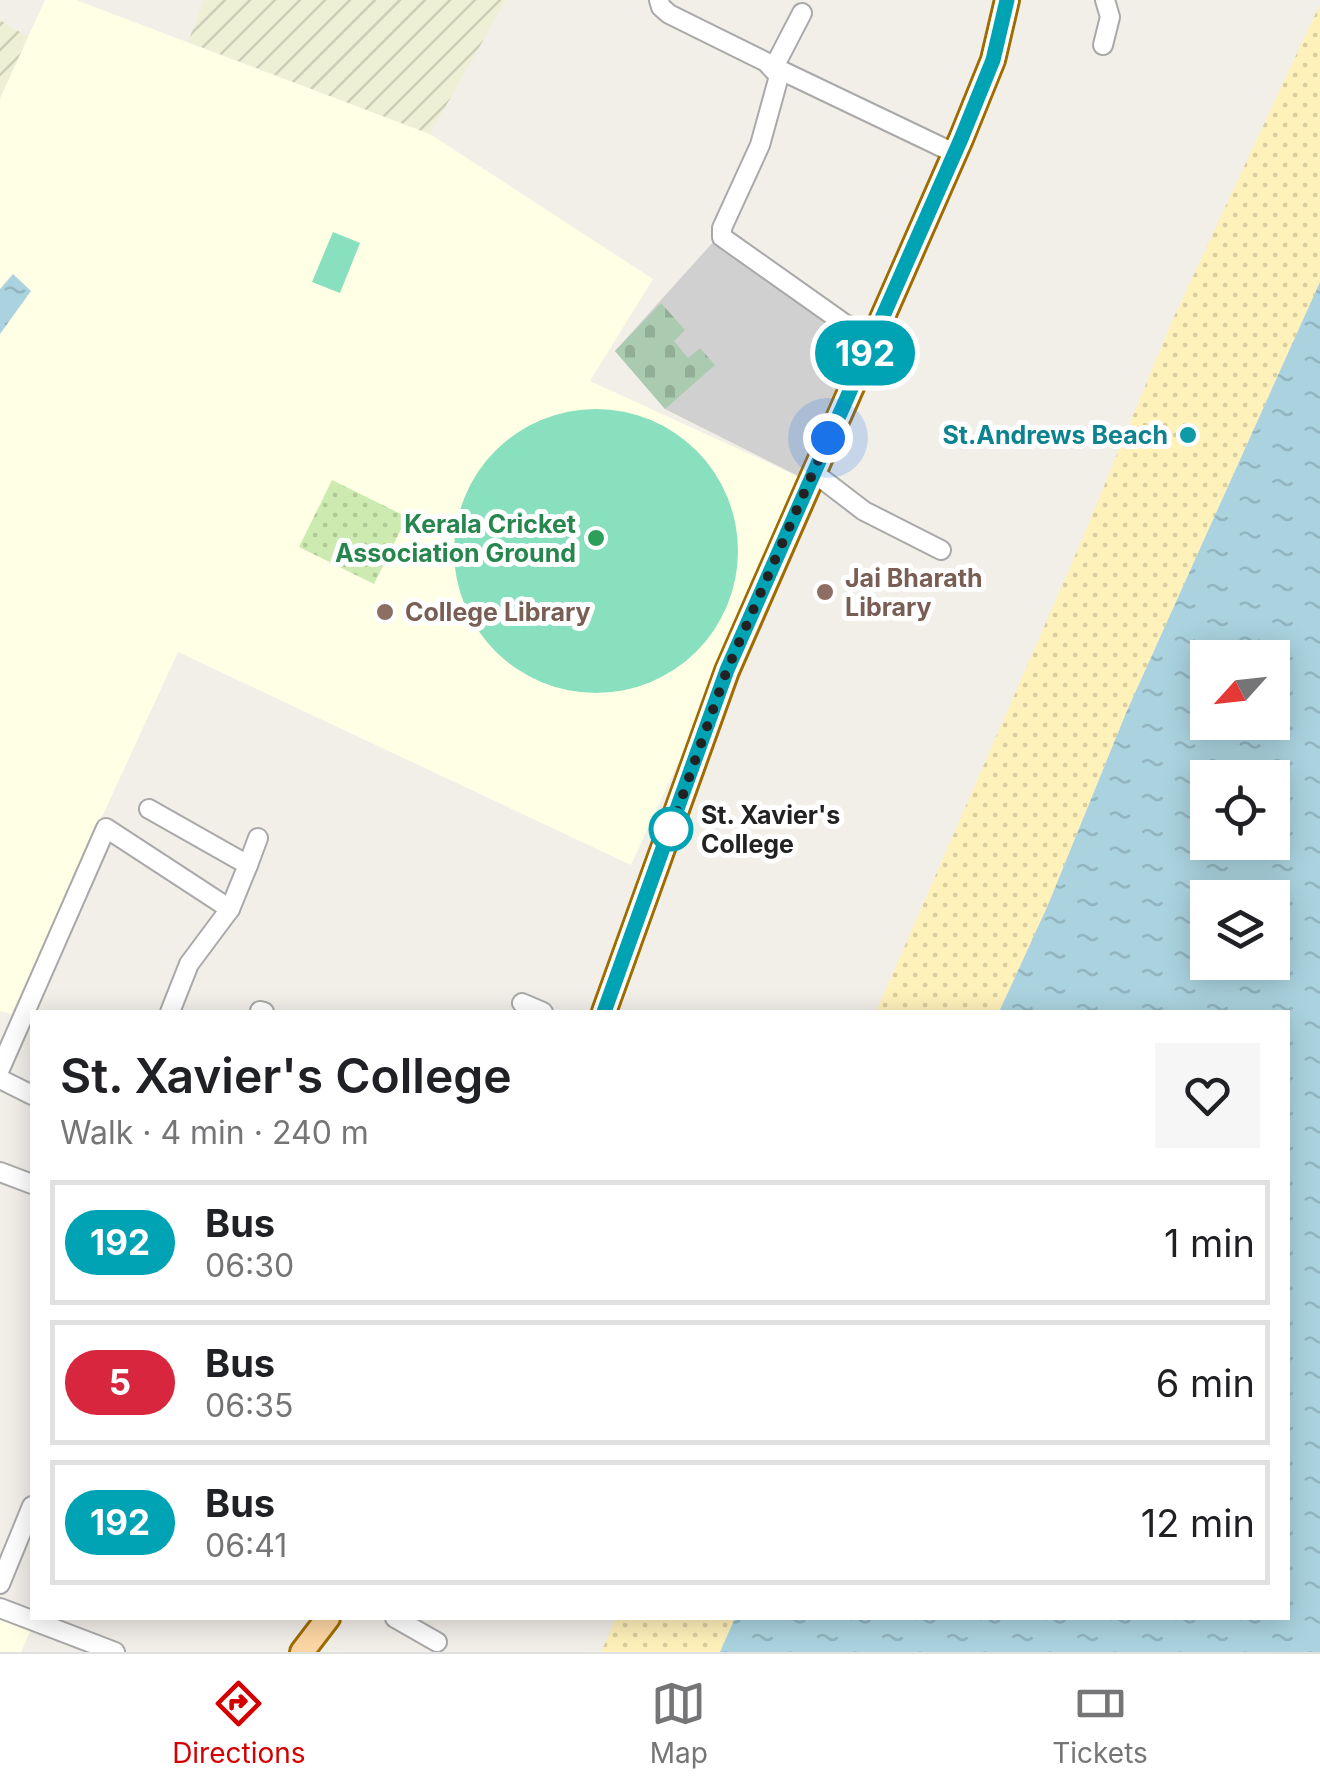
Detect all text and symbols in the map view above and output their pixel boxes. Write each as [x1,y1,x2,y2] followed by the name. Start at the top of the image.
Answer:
[808,320,922,386] line badge: 192
[835,332,895,374] text: 192
[803,413,853,463] your location
[942,420,1168,450] place label: St.Andrews Beach
[1177,424,1199,446] marker: St.Andrews Beach
[335,509,576,568] place label: Kerala Cricket Association Ground
[585,527,607,549] marker: Kerala Cricket Association Ground
[845,563,983,622] place label: Jai Bharath Library
[814,581,836,603] marker: Jai Bharath Library
[405,597,591,627] place label: College Library
[374,601,396,623] marker: College Library
[1190,640,1290,740] north arrow
[1190,640,1290,980] map controls
[1190,760,1290,860] button: locate
[701,800,840,859] place label: St. Xavier's College
[650,808,692,850] marker: St. Xavier's College
[1190,880,1290,980] button: layers
[1155,1043,1260,1148] button: heart
[60,1046,512,1105] text: St. Xavier's College
[60,1113,369,1152] text: Walk · 4 min · 240 m
[205,1200,275,1246] text: Bus
[1164,1220,1255,1266] text: 1 min
[90,1221,150,1263] text: 192
[205,1246,294,1285] text: 06:30
[205,1340,275,1386] text: Bus
[1156,1360,1255,1406] text: 6 min
[109,1361,131,1403] text: 5
[205,1386,293,1425] text: 06:35
[205,1480,275,1526] text: Bus
[1141,1500,1255,1546] text: 12 min
[90,1501,150,1543] text: 192
[205,1526,287,1565] text: 06:41
[172,1676,306,1770] tab: Directions
[650,1676,708,1770] tab: Map
[1052,1676,1148,1770] tab: Tickets

